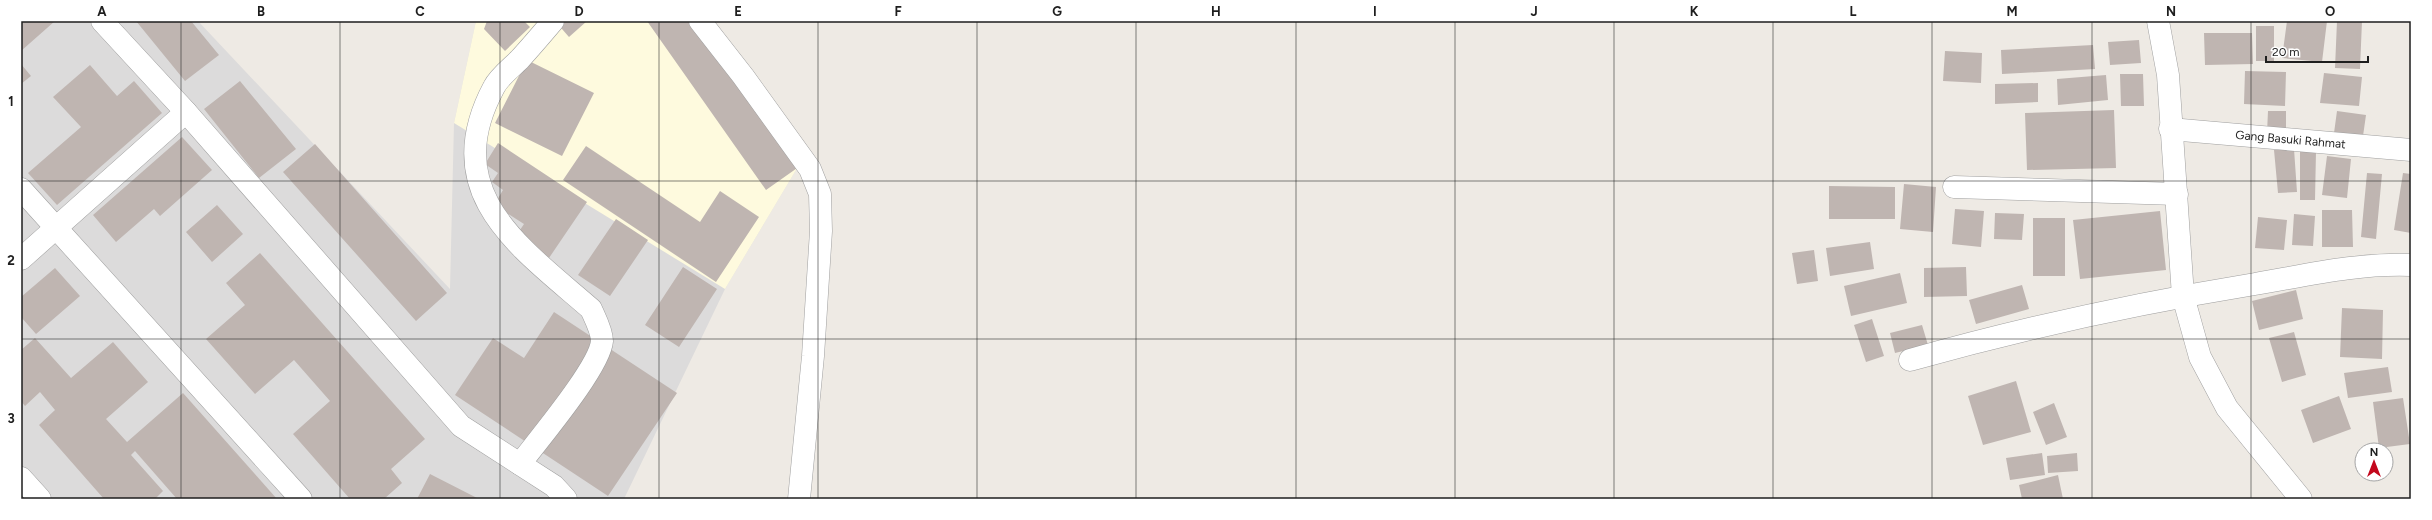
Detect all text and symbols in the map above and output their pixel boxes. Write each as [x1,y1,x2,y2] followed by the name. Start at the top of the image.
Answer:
[97,4,107,19] text: A
[257,4,265,19] text: B
[415,4,425,19] text: C
[574,4,584,19] text: D
[734,4,742,19] text: E
[894,4,902,19] text: F
[1052,4,1062,19] text: G
[1211,4,1221,19] text: H
[1373,4,1377,19] text: I
[1530,4,1538,19] text: J
[1690,4,1699,19] text: K
[1850,4,1857,19] text: L
[2006,4,2018,19] text: M
[2166,4,2176,19] text: N
[2325,4,2335,19] text: O
[2266,38,2368,64] scale bar
[2272,45,2300,59] text: 20 m
[8,94,14,109] text: 1
[2235,128,2347,151] street label: Gang Basuki Rahmat
[7,253,15,268] text: 2
[7,411,15,426] text: 3
[2354,442,2394,482] north arrow
[2370,446,2378,459] text: N

